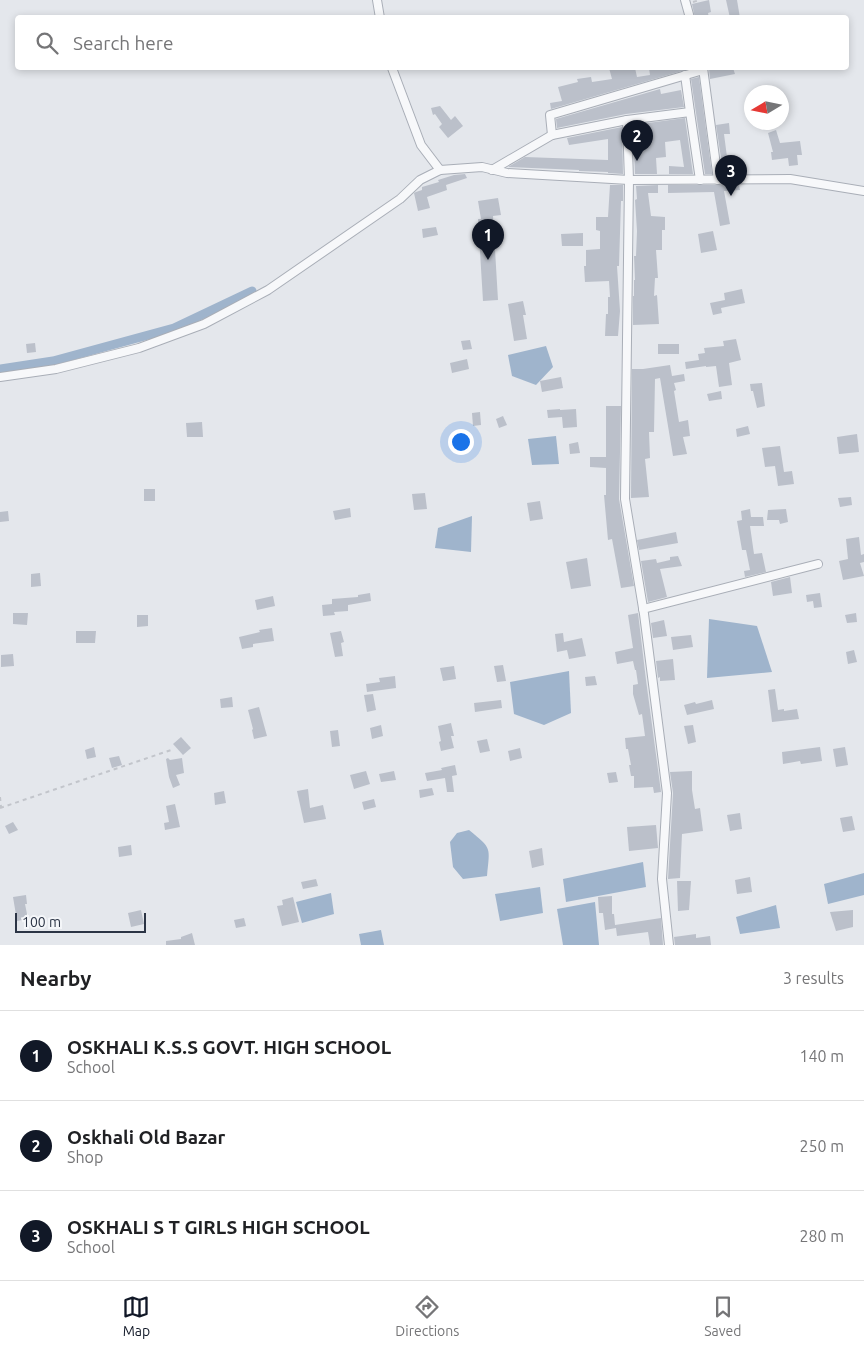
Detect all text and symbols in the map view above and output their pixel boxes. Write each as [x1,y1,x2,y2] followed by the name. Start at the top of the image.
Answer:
[15,15,849,70] search box
[33,29,61,57] icon: search
[73,32,173,54] text: Search here
[744,85,789,130] north arrow
[621,120,653,161] pin: 2
[715,155,747,196] pin: 3
[472,219,504,260] pin: 1
[448,429,474,455] your location
[15,910,146,933] scale bar
[22,914,61,930] text: 100 m
[20,966,91,990] text: Nearby
[783,969,844,987] text: 3 results
[67,1036,391,1058] text: OSKHALI K.S.S GOVT. HIGH SCHOOL
[31,1047,41,1065] text: 1
[799,1047,844,1065] text: 140 m
[67,1058,115,1076] text: School
[67,1126,225,1148] text: Oskhali Old Bazar
[31,1137,41,1155] text: 2
[799,1137,844,1155] text: 250 m
[67,1148,103,1166] text: Shop
[67,1216,370,1238] text: OSKHALI S T GIRLS HIGH SCHOOL
[31,1227,41,1245] text: 3
[799,1227,844,1245] text: 280 m
[67,1238,115,1256] text: School
[122,1293,150,1339] tab: Map
[395,1293,459,1339] tab: Directions
[704,1293,742,1339] tab: Saved

